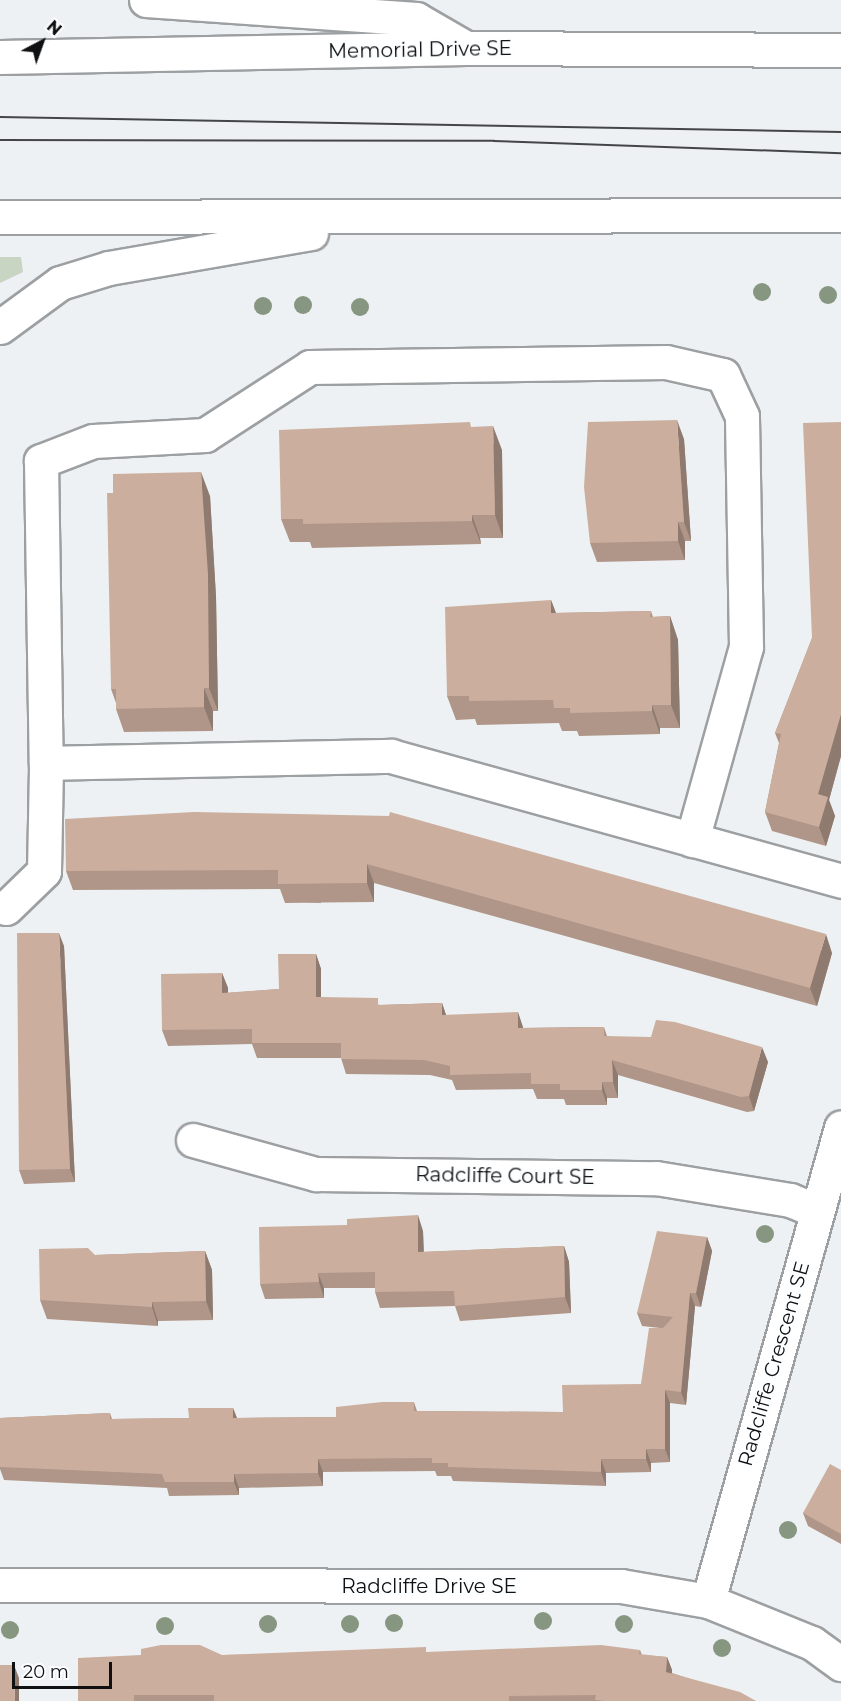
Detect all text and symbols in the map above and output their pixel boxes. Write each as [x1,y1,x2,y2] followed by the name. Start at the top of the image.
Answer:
[12,12,72,72] north arrow
[43,17,65,39] text: N
[328,36,512,64] street label: Memorial Drive SE
[415,1162,595,1190] street label: Radcliffe Court SE
[733,1259,815,1469] street label: Radcliffe Crescent SE
[341,1574,517,1598] street label: Radcliffe Drive SE
[15,1650,116,1688] scale bar
[23,1661,69,1683] text: 20 m

